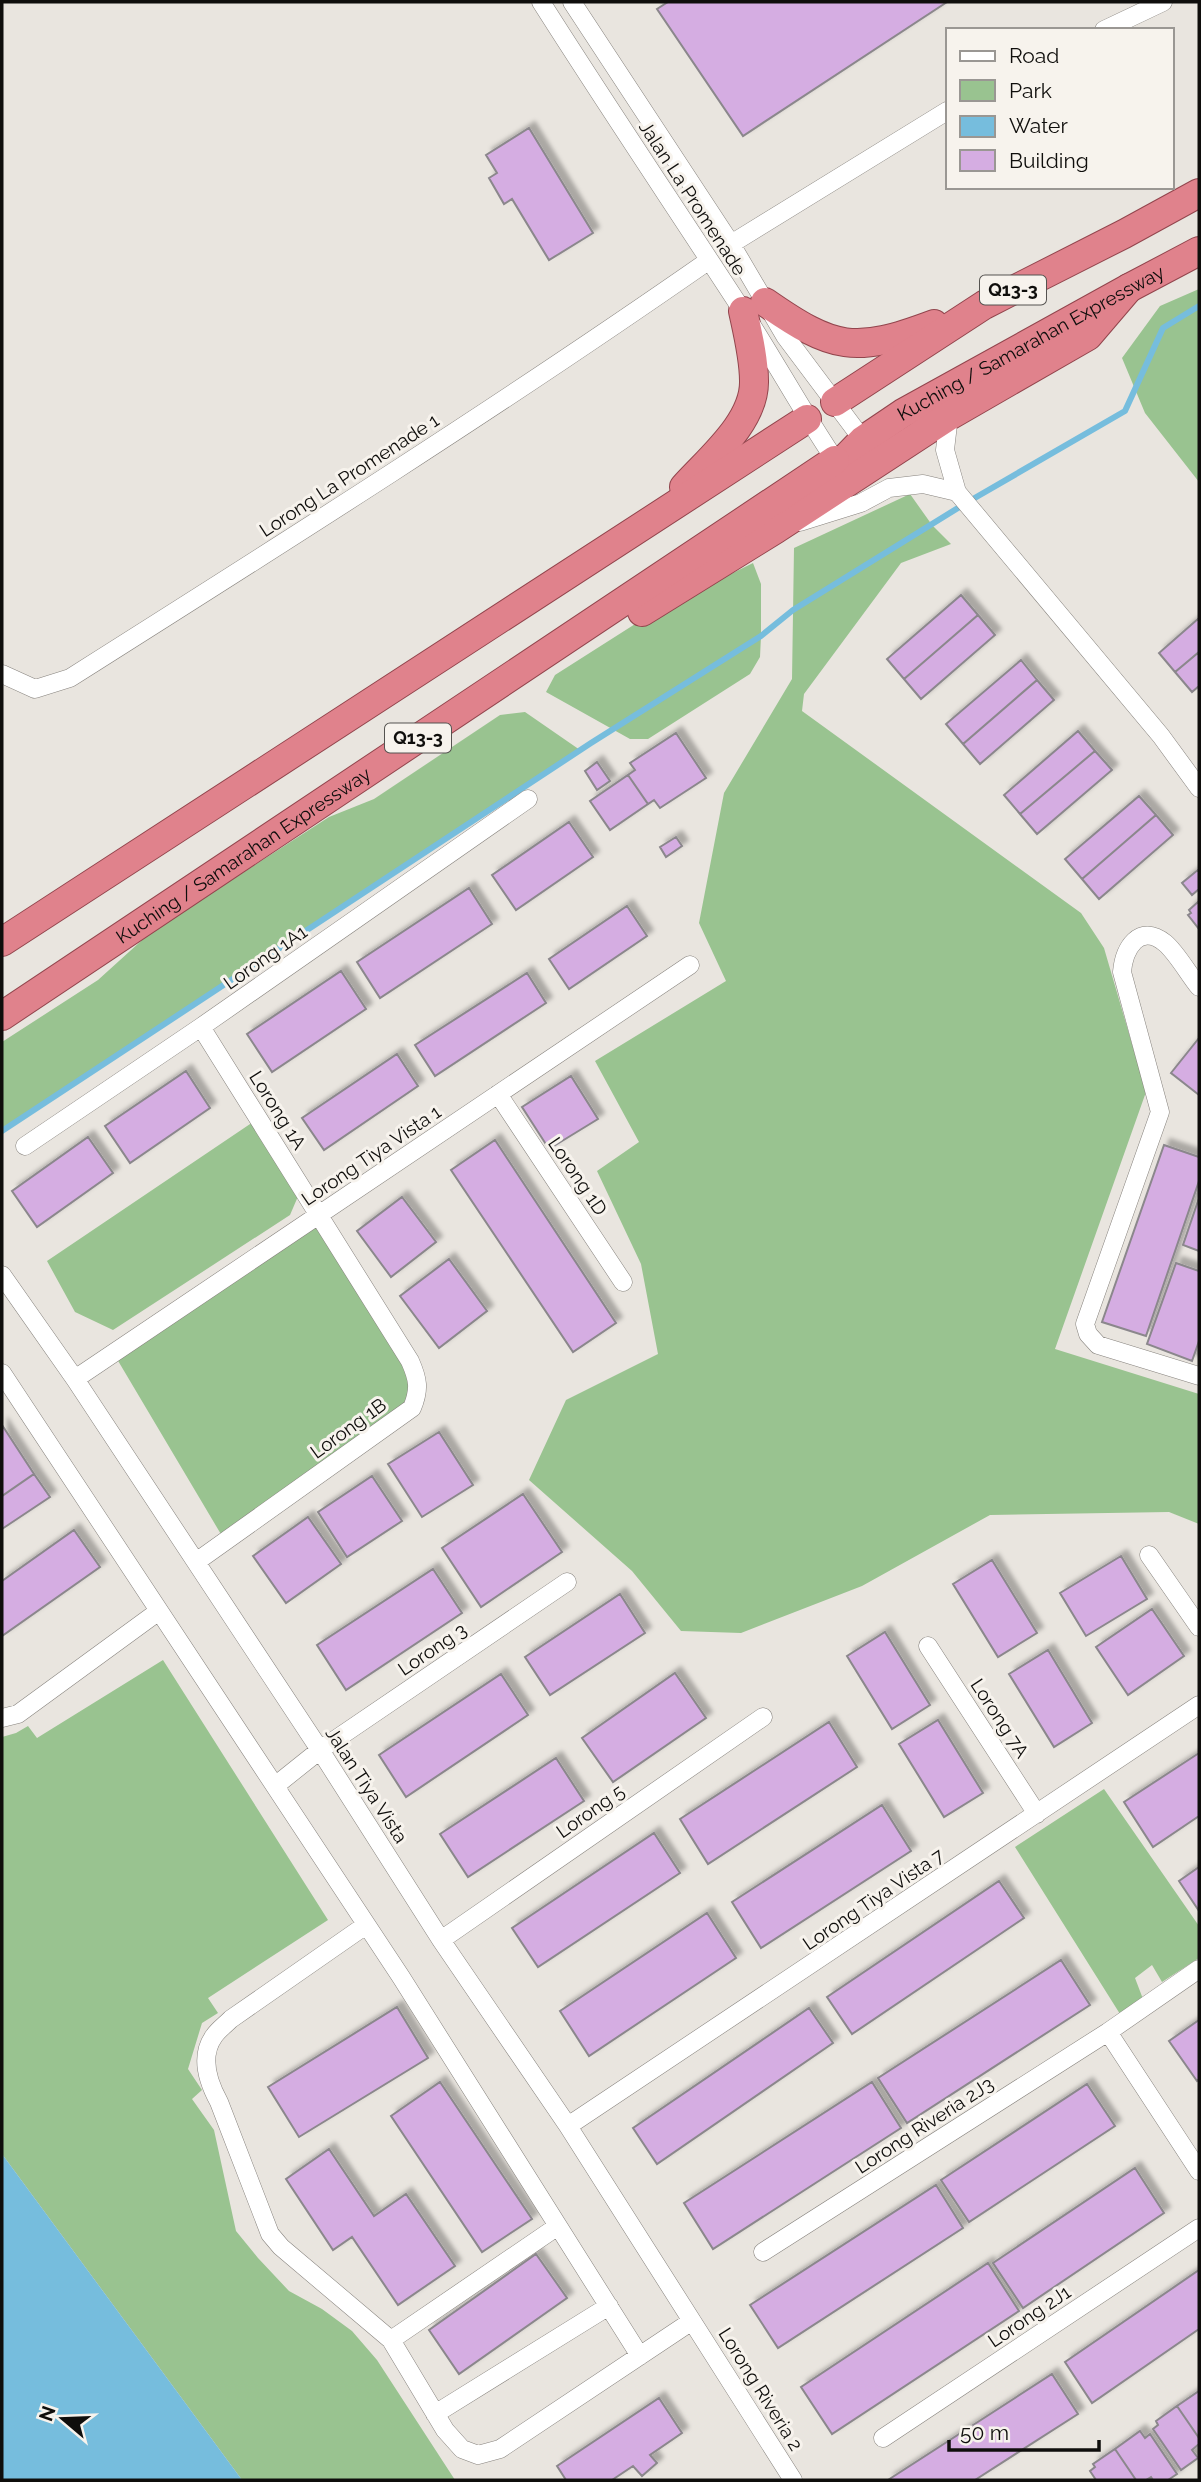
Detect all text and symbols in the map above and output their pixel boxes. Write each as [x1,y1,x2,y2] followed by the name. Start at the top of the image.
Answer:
[946,28,1173,189] legend
[1009,43,1059,68] text: Road
[1009,78,1052,103] text: Park
[1009,113,1068,138] text: Water
[635,117,751,279] street label: Jalan La Promenade
[1009,148,1089,173] text: Building
[893,261,1168,425] street label: Kuching / Samarahan Expressway
[980,276,1046,304] road number: Q13-3
[255,409,443,541] street label: Lorong La Promenade 1
[385,724,451,752] road number: Q13-3
[112,762,375,948] street label: Kuching / Samarahan Expressway
[219,920,311,994] street label: Lorong 1A1
[245,1067,311,1153] street label: Lorong 1A
[297,1100,445,1210] street label: Lorong Tiya Vista 1
[544,1133,612,1219] street label: Lorong 1D
[306,1393,390,1463] street label: Lorong 1B
[394,1618,470,1680] street label: Lorong 3
[966,1674,1034,1762] street label: Lorong 7A
[321,1723,413,1847] street label: Jalan Tiya Vista
[552,1780,628,1842] street label: Lorong 5
[798,1844,948,1954] street label: Lorong Tiya Vista 7
[851,2072,997,2178] street label: Lorong Riveria 2J3
[984,2280,1074,2352] street label: Lorong 2J1
[714,2323,808,2455] street label: Lorong Riveria 2
[28,2384,98,2454] north arrow
[34,2403,60,2424] text: N
[949,2408,1100,2452] scale bar
[960,2420,1009,2445] text: 50 m

